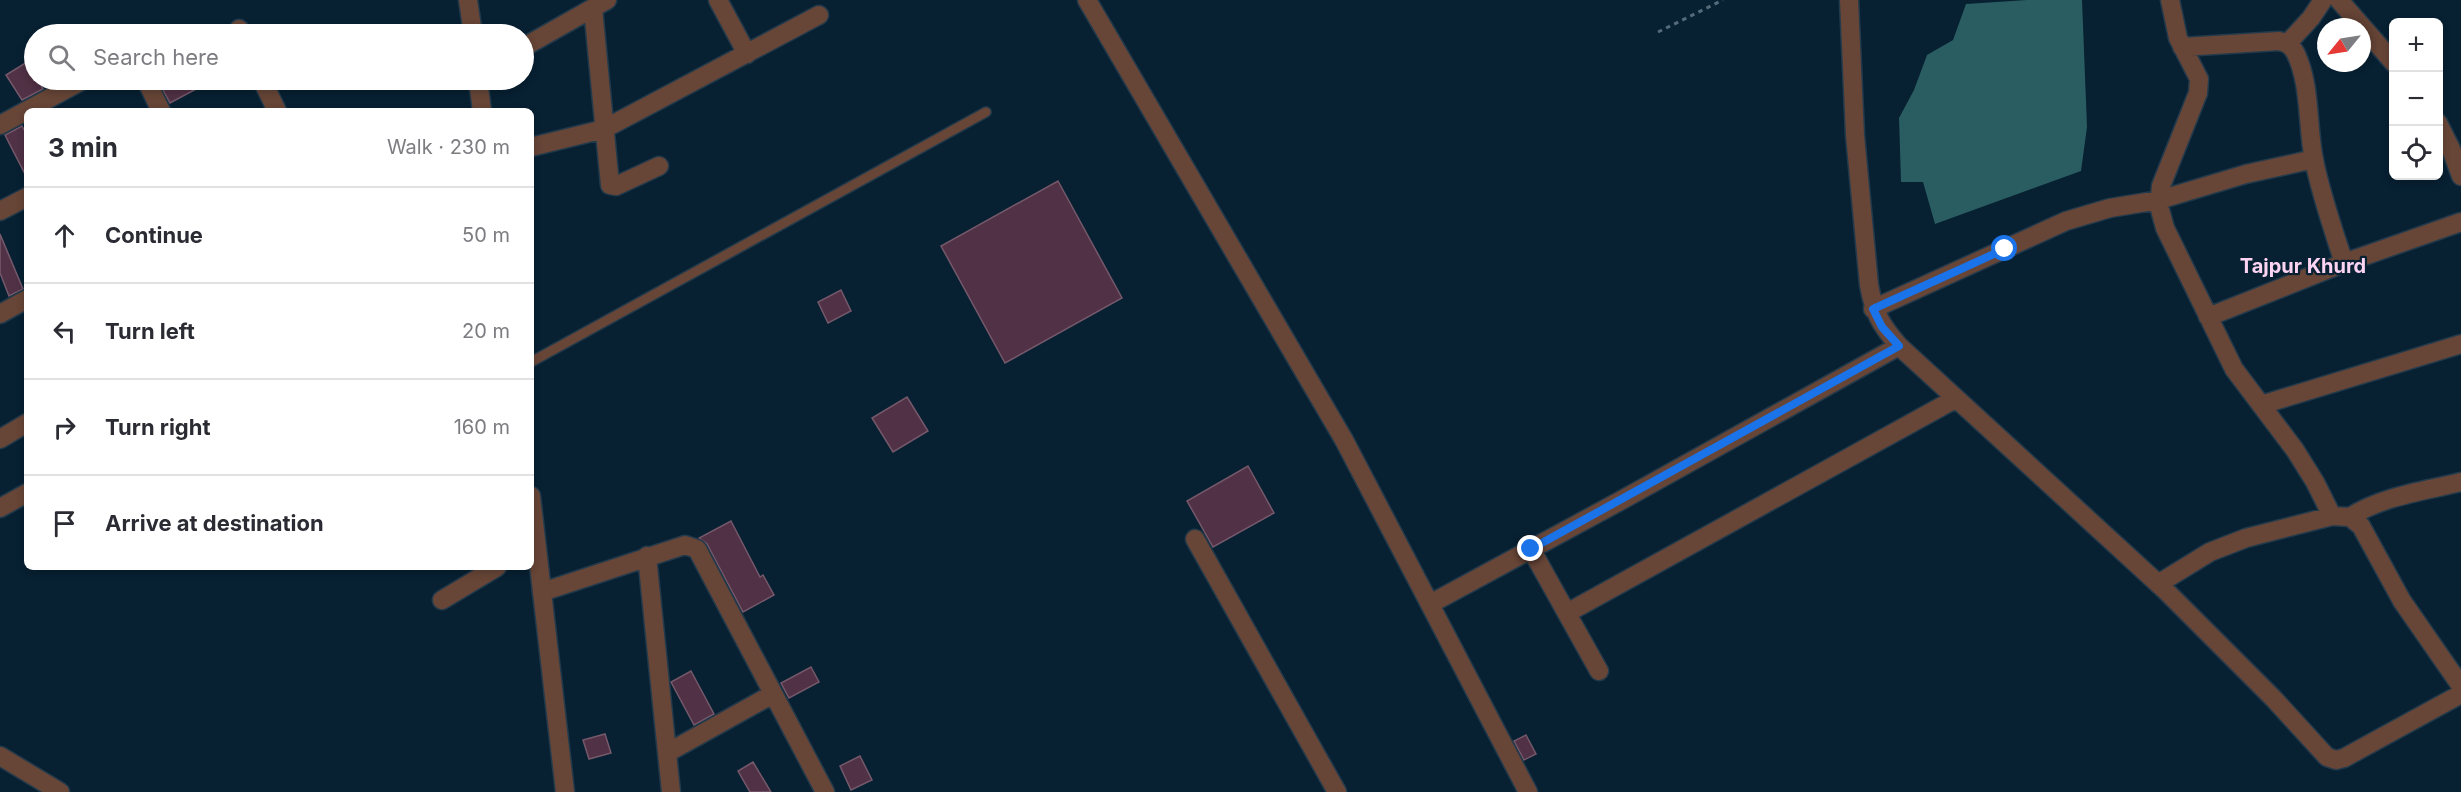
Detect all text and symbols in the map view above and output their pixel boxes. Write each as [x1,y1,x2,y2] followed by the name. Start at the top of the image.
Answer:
[2317,18,2371,72] north arrow
[2389,18,2443,180] map controls
[2389,18,2443,72] button: +
[24,24,534,90] search box
[45,41,78,74] icon: search
[93,44,219,70] text: Search here
[2389,72,2443,126] button: −
[2389,126,2443,180] button: locate
[48,132,118,163] text: 3 min
[387,135,510,159] text: Walk · 230 m
[48,219,81,252] icon: ahead
[105,222,203,248] text: Continue
[462,223,510,247] text: 50 m
[1991,235,2017,261] route start
[2240,254,2366,278] district label: Tajpur Khurd
[48,315,81,348] icon: left
[105,318,195,344] text: Turn left
[462,319,510,343] text: 20 m
[48,411,81,444] icon: right
[105,414,211,440] text: Turn right
[454,415,510,439] text: 160 m
[48,507,81,540] icon: arrive
[105,510,324,536] text: Arrive at destination
[1517,535,1543,561] route end

